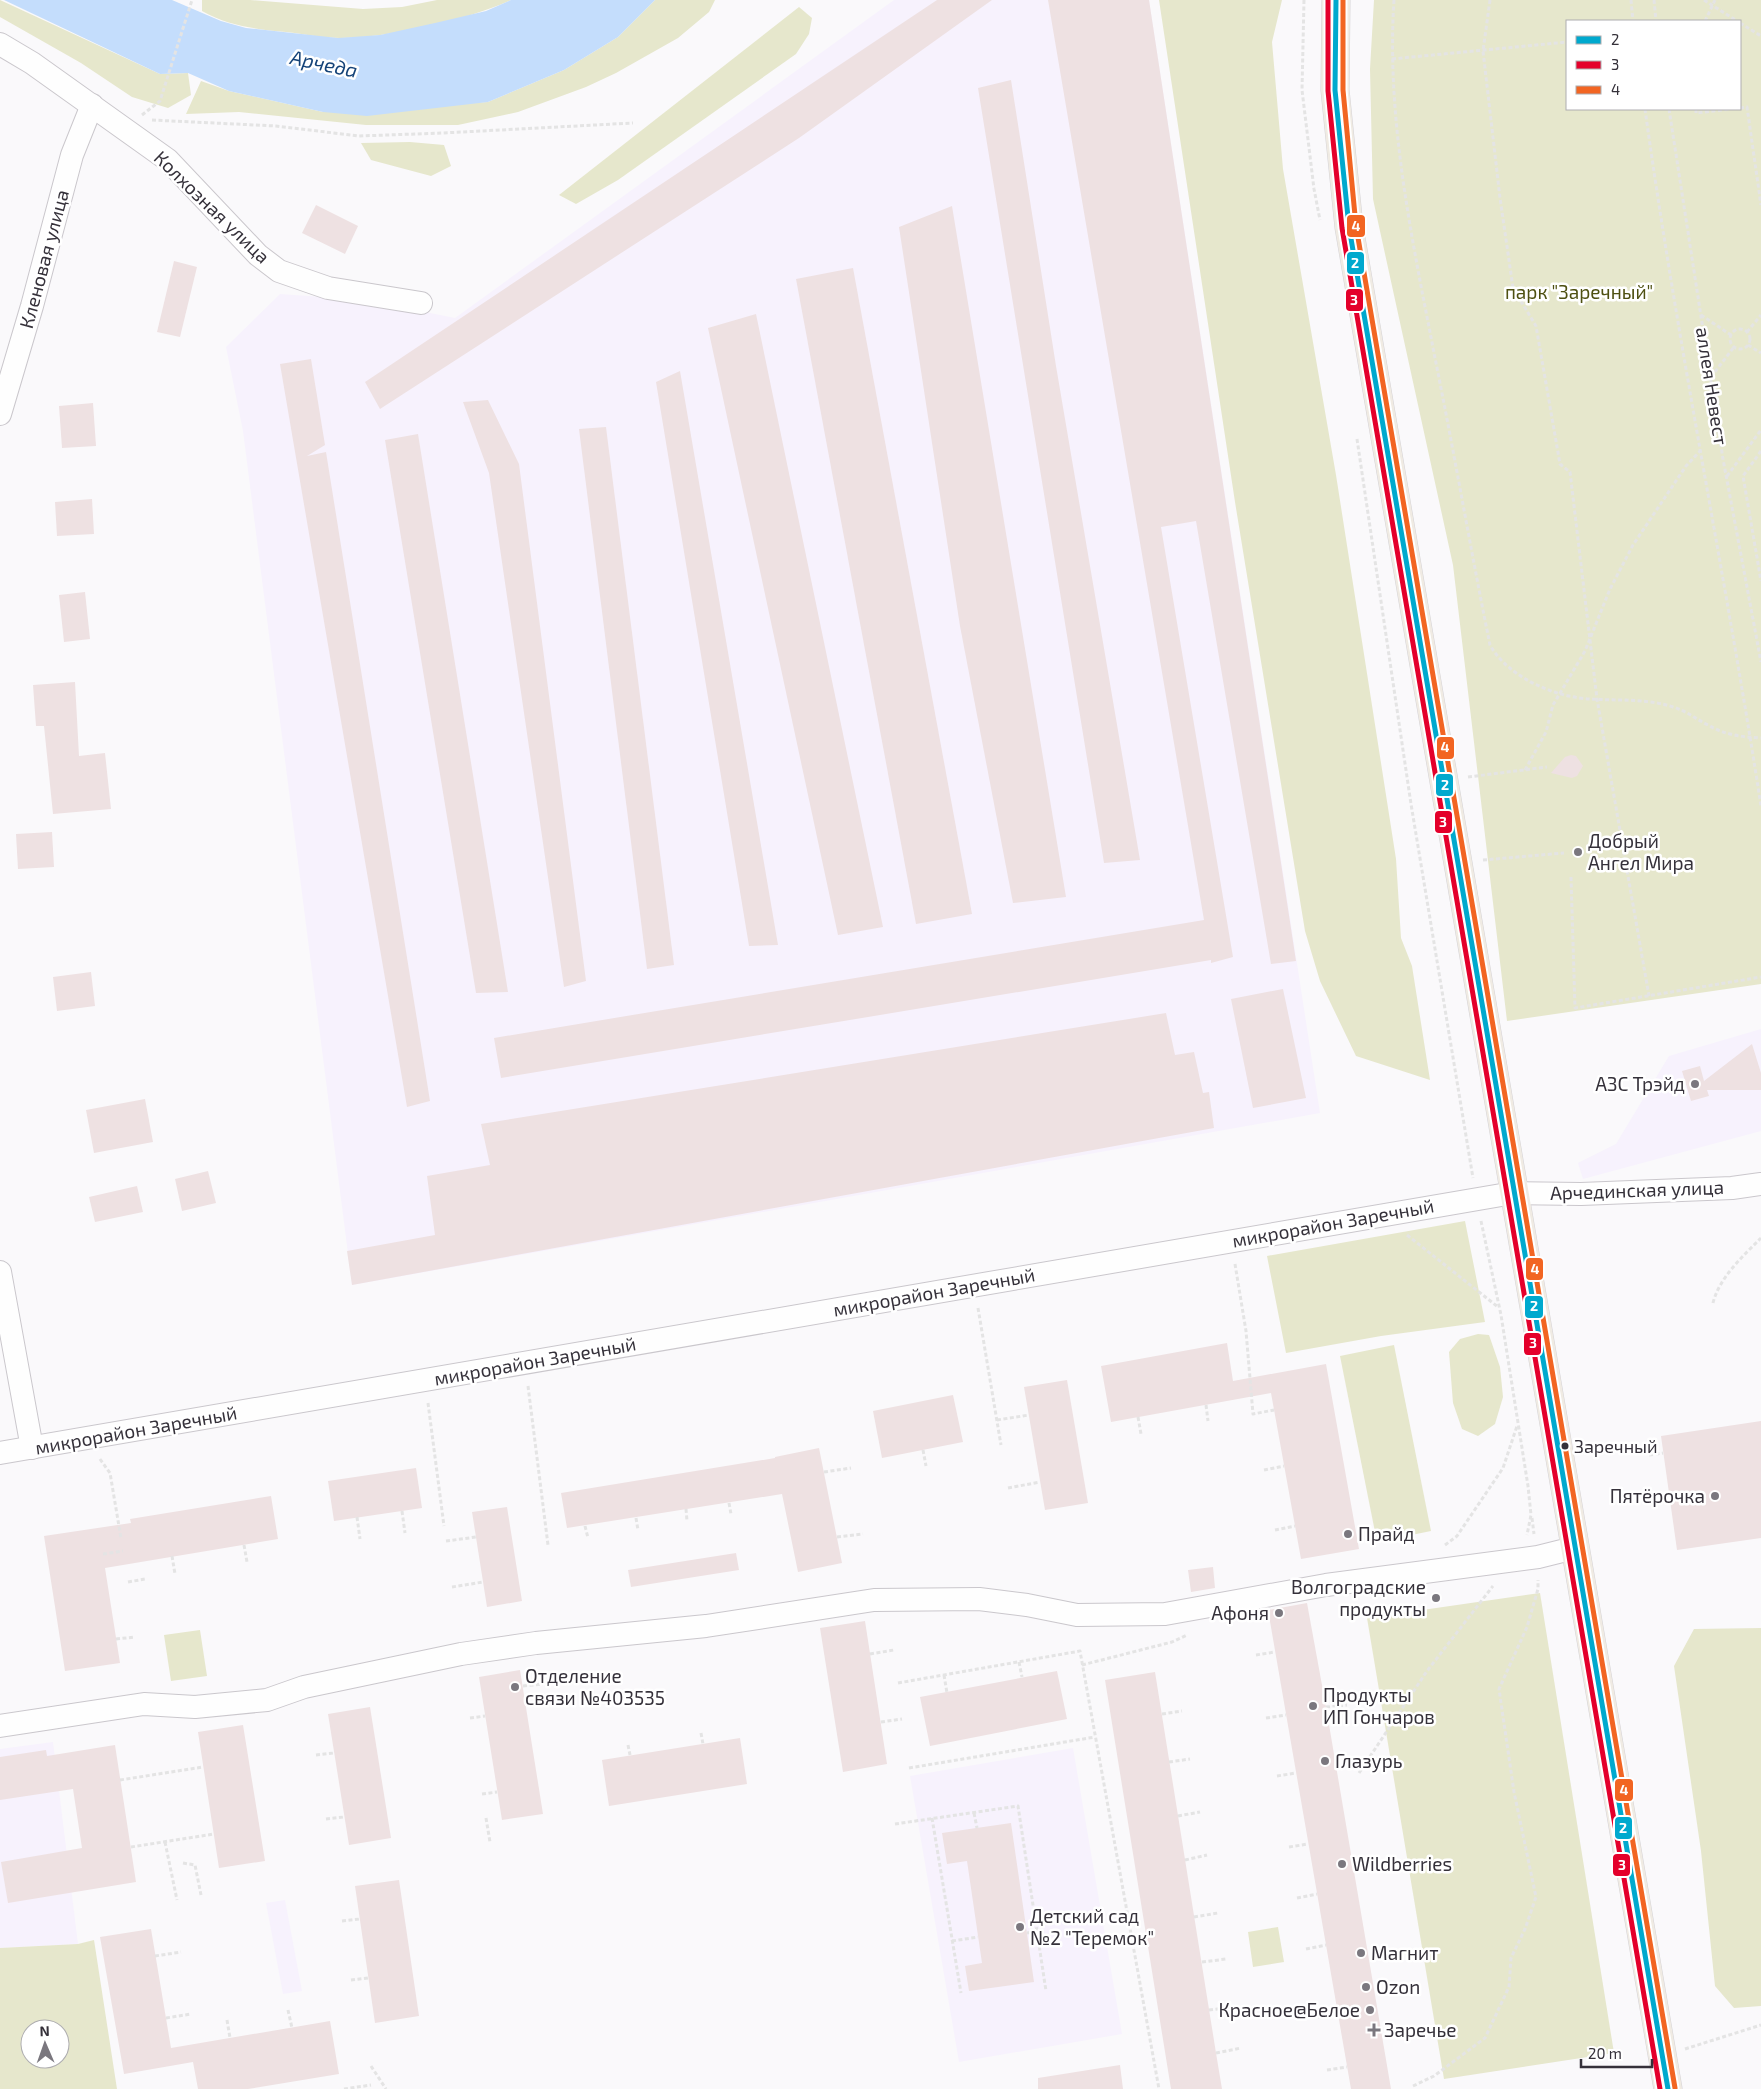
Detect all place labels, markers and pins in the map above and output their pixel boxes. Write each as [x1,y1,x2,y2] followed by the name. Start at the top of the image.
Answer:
[1588,829,1694,874] place label: Добрый Ангел Мира
[1572,846,1584,858] marker: Добрый Ангел Мира
[1595,1072,1685,1095] place label: АЗС Трэйд
[1689,1078,1701,1090] marker: АЗС Трэйд
[1574,1435,1658,1457] place label: Заречный
[1560,1441,1570,1451] marker: Заречный
[1610,1484,1705,1507] place label: Пятёрочка
[1709,1490,1721,1502] marker: Пятёрочка
[1358,1522,1415,1545] place label: Прайд
[1342,1528,1354,1540] marker: Прайд
[1291,1575,1426,1621] place label: Волгоградские продукты
[1430,1592,1442,1604] marker: Волгоградские продукты
[1211,1601,1269,1624] place label: Афоня
[1273,1607,1285,1619] marker: Афоня
[525,1664,665,1709] place label: Отделение связи №403535
[509,1681,521,1693] marker: Отделение связи №403535
[1323,1683,1435,1728] place label: Продукты ИП Гончаров
[1307,1700,1319,1712] marker: Продукты ИП Гончаров
[1335,1749,1403,1773] place label: Глазурь
[1319,1755,1331,1767] marker: Глазурь
[1352,1852,1452,1875] place label: Wildberries
[1336,1858,1348,1870] marker: Wildberries
[1030,1904,1154,1949] place label: Детский сад №2 "Теремок"
[1014,1921,1026,1933] marker: Детский сад №2 "Теремок"
[1371,1941,1438,1964] place label: Магнит
[1355,1947,1367,1959] marker: Магнит
[1376,1975,1420,1998] place label: Ozon
[1360,1981,1372,1993] marker: Ozon
[1218,1998,1360,2021] place label: Красное@Белое
[1364,2004,1376,2016] marker: Красное@Белое
[1384,2018,1456,2041] place label: Заречье
[1368,2024,1380,2036] marker: Заречье

